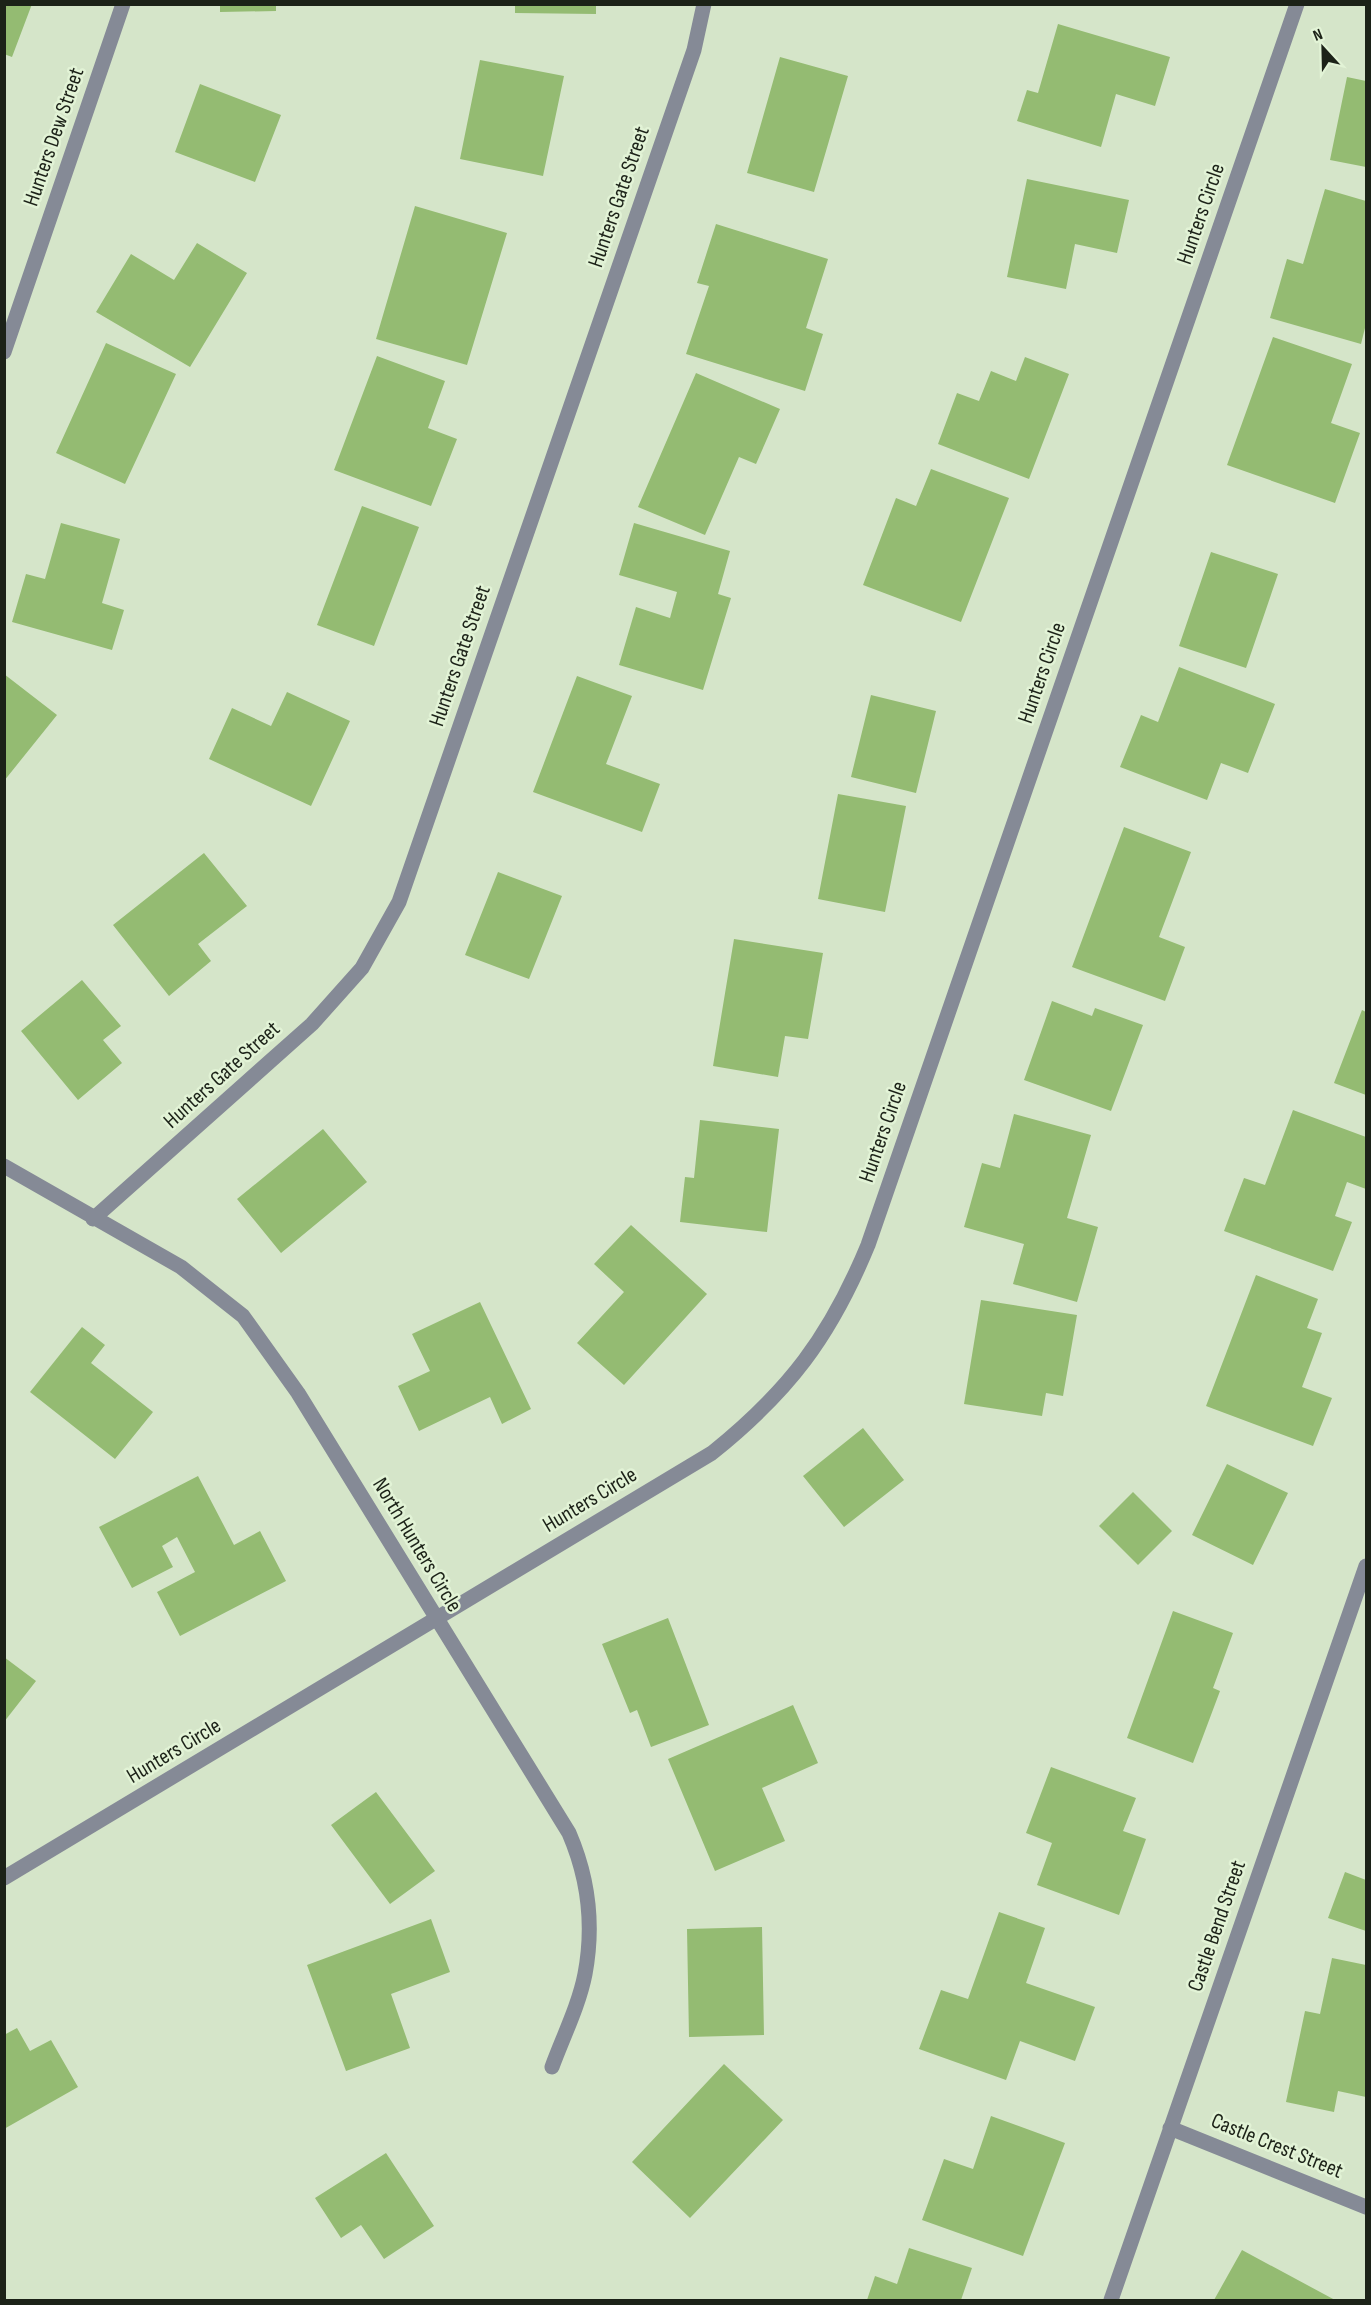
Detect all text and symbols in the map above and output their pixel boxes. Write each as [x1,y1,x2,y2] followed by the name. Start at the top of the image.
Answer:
[1293,18,1353,78] north arrow
[1310,25,1325,46] text: N
[18,64,90,210] street label: Hunters Dew Street
[582,123,656,271] street label: Hunters Gate Street
[1171,160,1231,268] street label: Hunters Circle
[423,582,497,730] street label: Hunters Gate Street
[1012,619,1072,727] street label: Hunters Circle
[158,1015,286,1134] street label: Hunters Gate Street
[853,1078,913,1186] street label: Hunters Circle
[538,1461,642,1539] street label: Hunters Circle
[366,1473,468,1617] street label: North Hunters Circle
[122,1712,226,1790] street label: Hunters Circle
[1182,1857,1252,1995] street label: Castle Bend Street
[1207,2107,1347,2185] street label: Castle Crest Street

